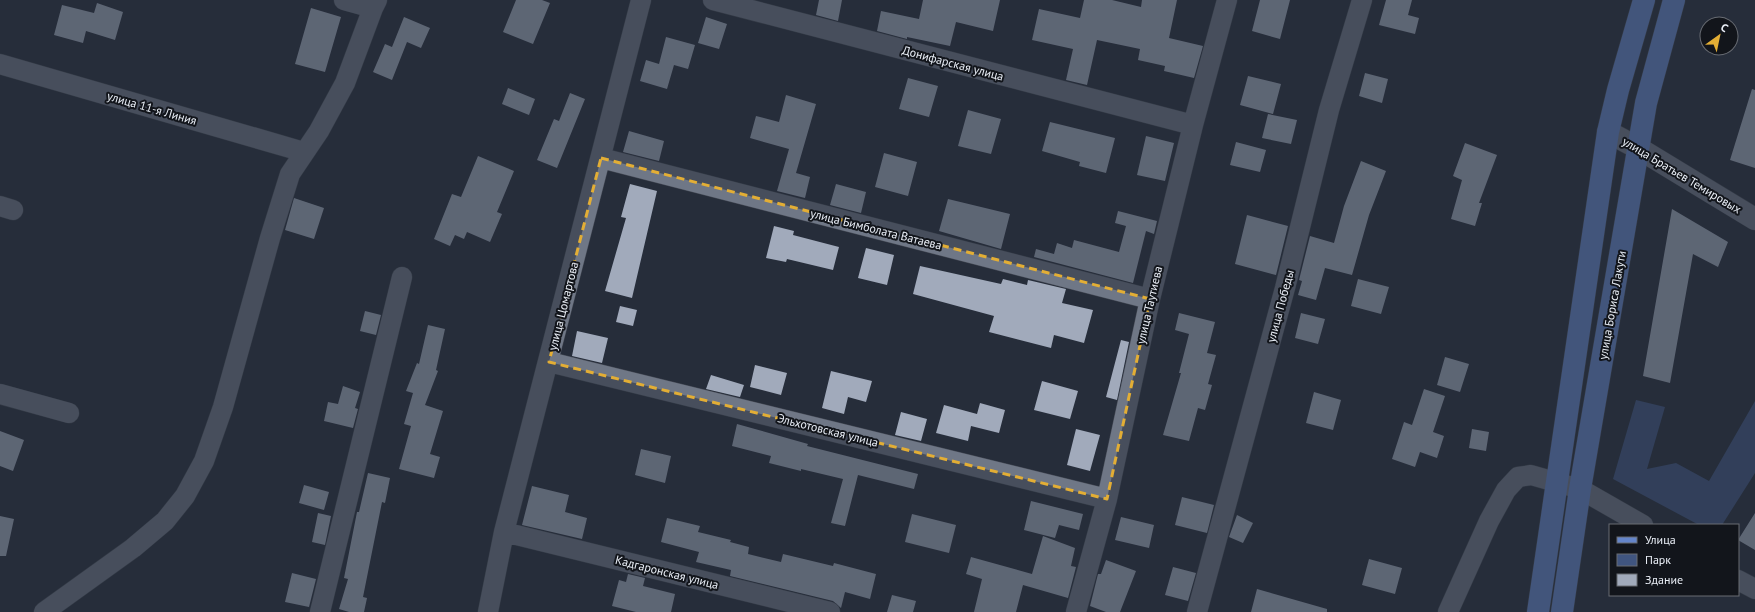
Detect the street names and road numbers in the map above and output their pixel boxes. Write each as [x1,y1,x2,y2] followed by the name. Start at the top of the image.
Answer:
[901,42,1005,84] street label: Донифарская улица
[105,88,199,128] street label: улица 11-я Линия
[1620,133,1744,217] street label: улица Братьев Темировых
[809,205,943,253] street label: улица Бимболата Ватаева
[1595,249,1629,361] street label: улица Бориса Лакути
[545,260,581,352] street label: улица Цомартова
[1133,264,1165,345] street label: улица Таутиева
[1263,268,1297,344] street label: улица Победы
[776,410,880,450] street label: Эльхотовская улица
[614,552,720,592] street label: Кадгаронская улица

